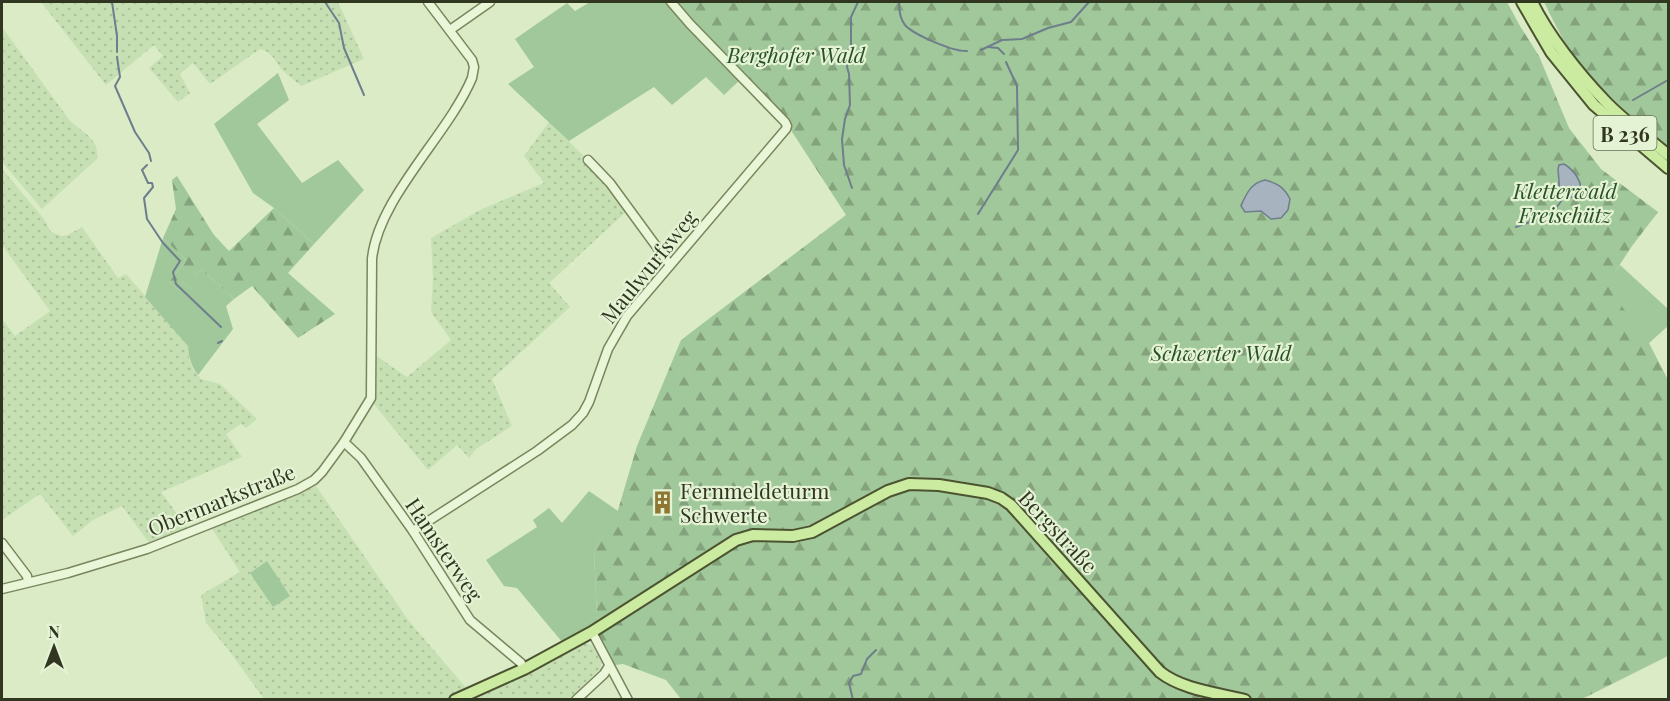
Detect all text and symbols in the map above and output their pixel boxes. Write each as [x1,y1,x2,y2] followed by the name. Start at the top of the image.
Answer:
[726,40,866,68] park label: Berghofer Wald
[1594,116,1656,150] road number: B 236
[1512,176,1617,228] park label: Kletterwald Freischütz
[594,203,702,329] street label: Maulwurfsweg
[1150,338,1292,366] park label: Schwerter Wald
[143,457,299,541] street label: Obermarkstraße
[680,476,830,528] place label: Fernmeldeturm Schwerte
[1013,484,1105,578] street label: Bergstraße
[649,489,675,515] building icon: Fernmeldeturm Schwerte
[400,492,490,606] street label: Hamsterweg
[24,617,84,677] north arrow
[48,621,60,642] text: N

